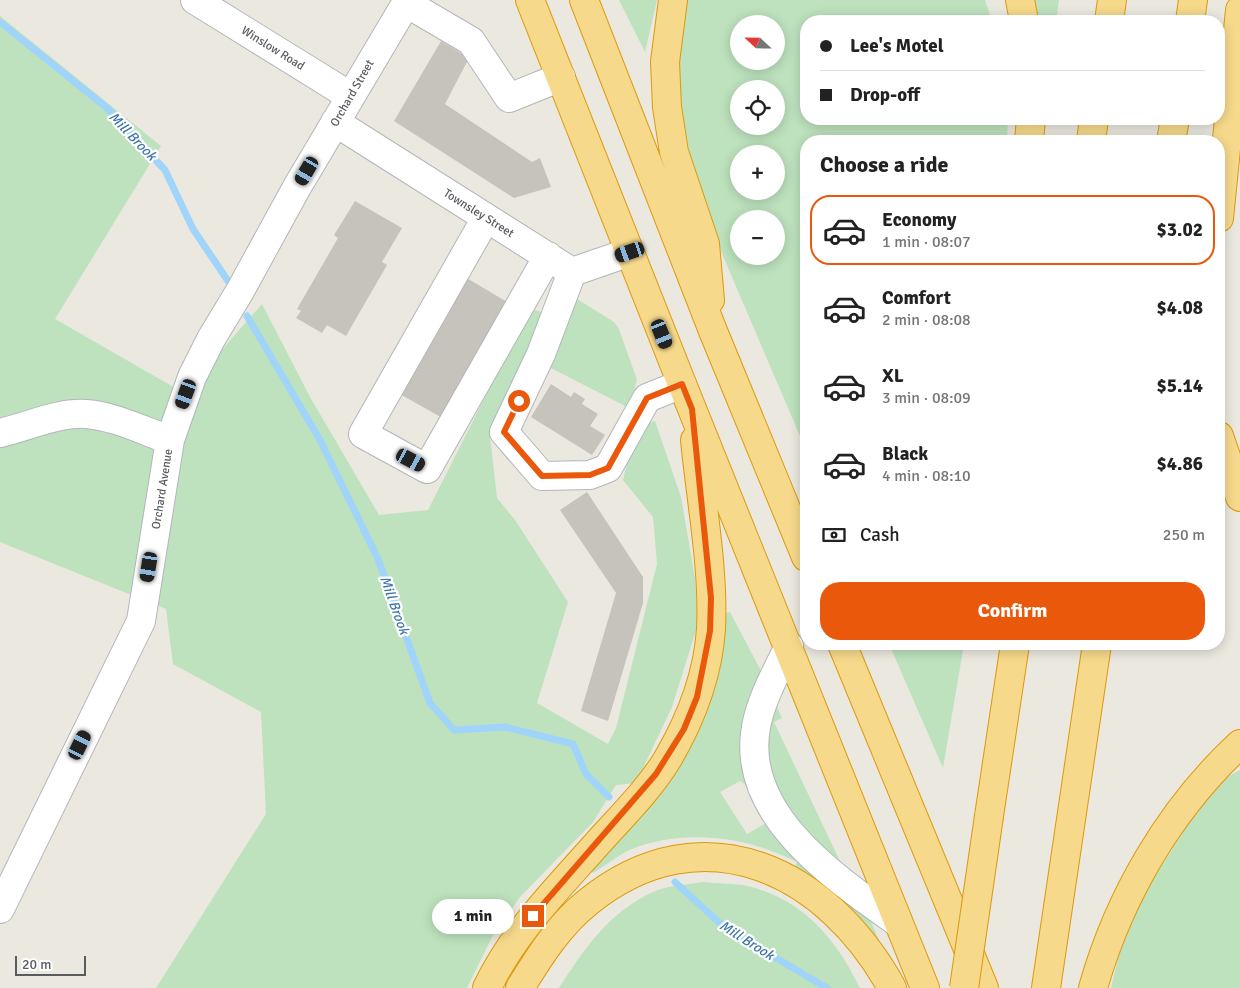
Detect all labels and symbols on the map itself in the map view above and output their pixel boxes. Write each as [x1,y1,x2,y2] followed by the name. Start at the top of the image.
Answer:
[730,15,785,70] north arrow
[238,23,307,74] street label: Winslow Road
[327,57,378,129] street label: Orchard Street
[105,109,161,166] water label: Mill Brook
[293,154,320,188] car
[441,186,517,241] street label: Townsley Street
[613,240,646,264] car
[649,317,674,351] car
[173,377,198,411] car
[508,390,530,412] route start
[394,446,427,474] car
[149,448,176,530] street label: Orchard Avenue
[139,551,158,583] car
[376,574,414,639] water label: Mill Brook
[66,728,93,762] car
[433,898,516,934] callout: 1 min
[522,905,544,927] route end
[716,917,779,965] water label: Mill Brook
[15,953,86,976] scale bar

